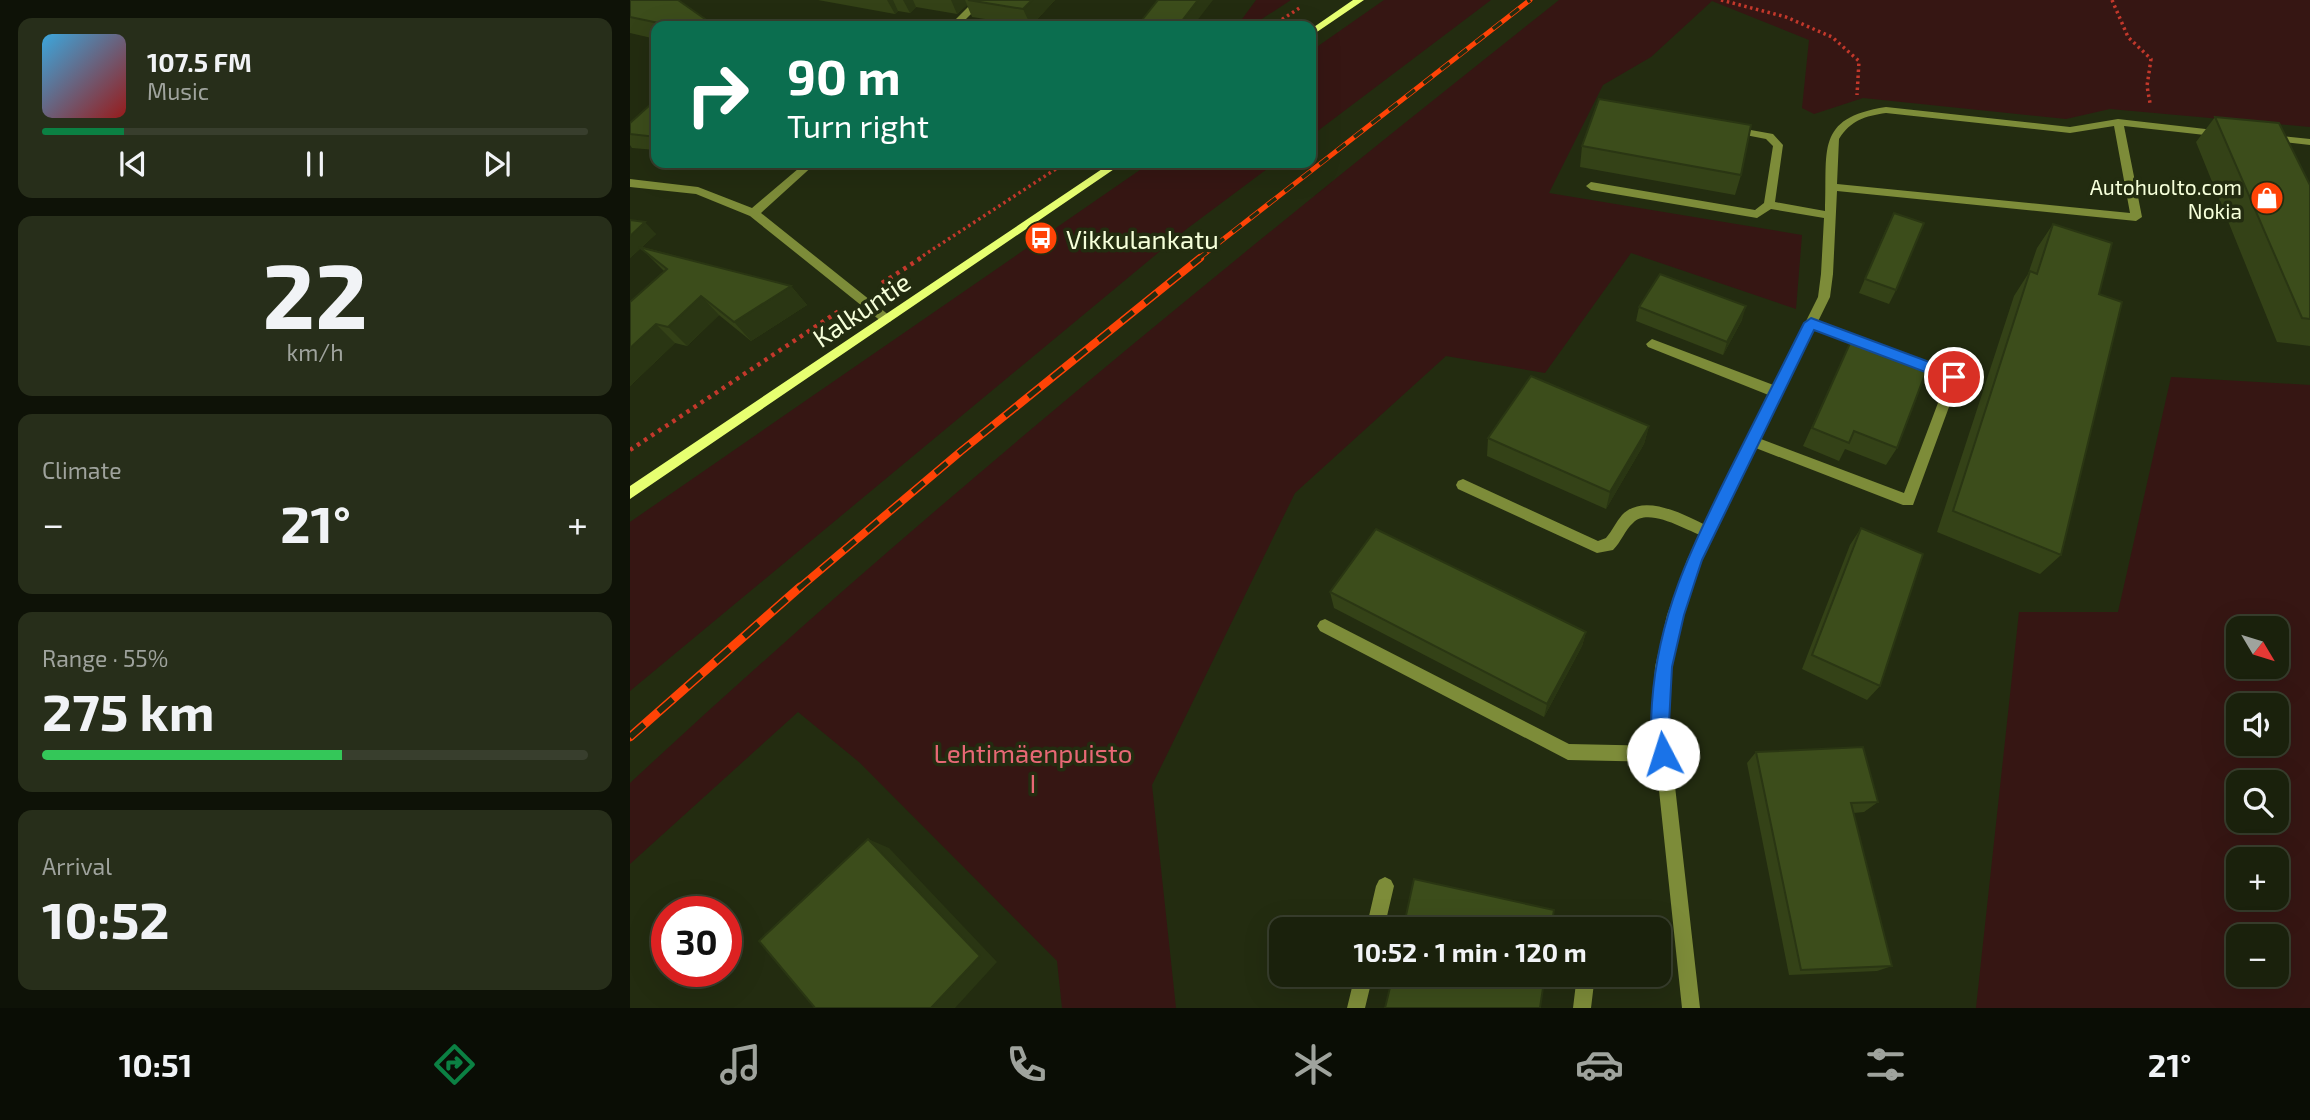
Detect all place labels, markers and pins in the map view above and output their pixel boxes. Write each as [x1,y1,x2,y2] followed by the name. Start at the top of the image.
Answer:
[2090,174,2242,223] place label: Autohuolto.com Nokia
[2248,179,2286,217] shop icon: Autohuolto.com Nokia
[1022,219,1060,257] bus stop icon: Vikkulankatu
[1066,223,1219,254] place label: Vikkulankatu
[1924,347,1984,407] pin

